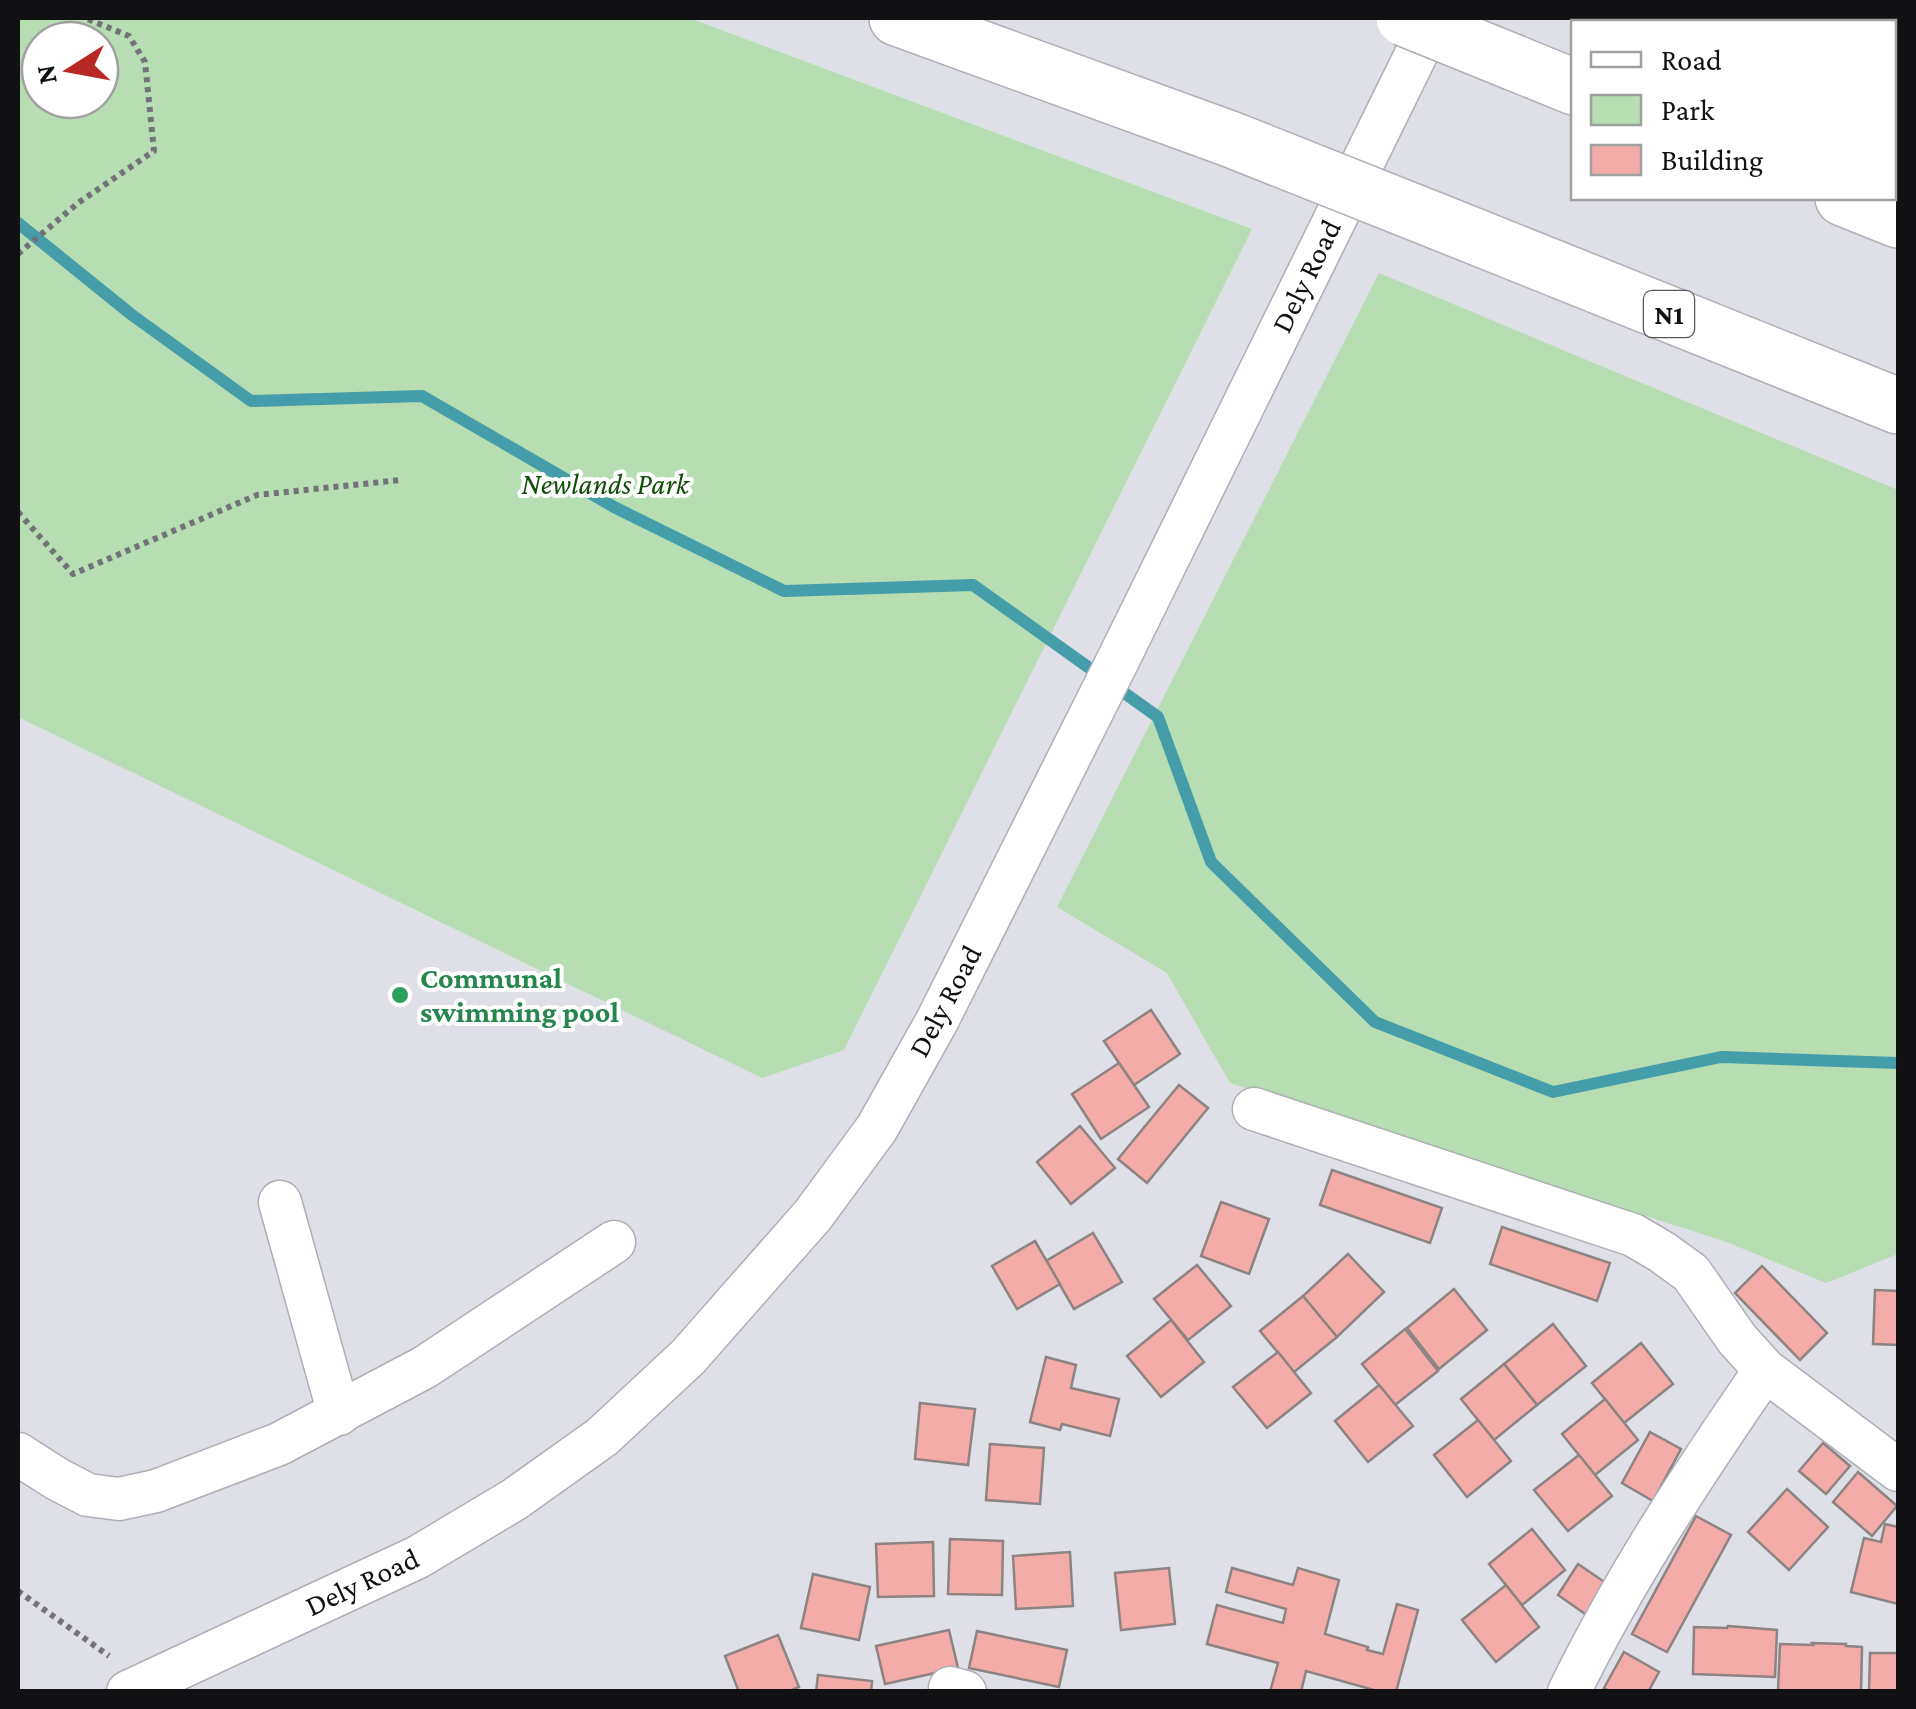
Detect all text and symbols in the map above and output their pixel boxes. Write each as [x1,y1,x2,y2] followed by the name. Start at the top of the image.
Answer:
[20,20,120,120] north arrow
[1571,20,1896,200] legend
[1661,43,1722,76] text: Road
[29,62,63,87] text: N
[1661,93,1715,126] text: Park
[1661,143,1763,177] text: Building
[1264,214,1348,338] street label: Dely Road
[1644,291,1694,337] road number: N1
[521,467,691,500] park label: Newlands Park
[902,939,989,1063] street label: Dely Road
[420,961,619,1028] place label: Communal swimming pool
[389,984,411,1006] marker: Communal swimming pool
[300,1541,424,1623] street label: Dely Road

